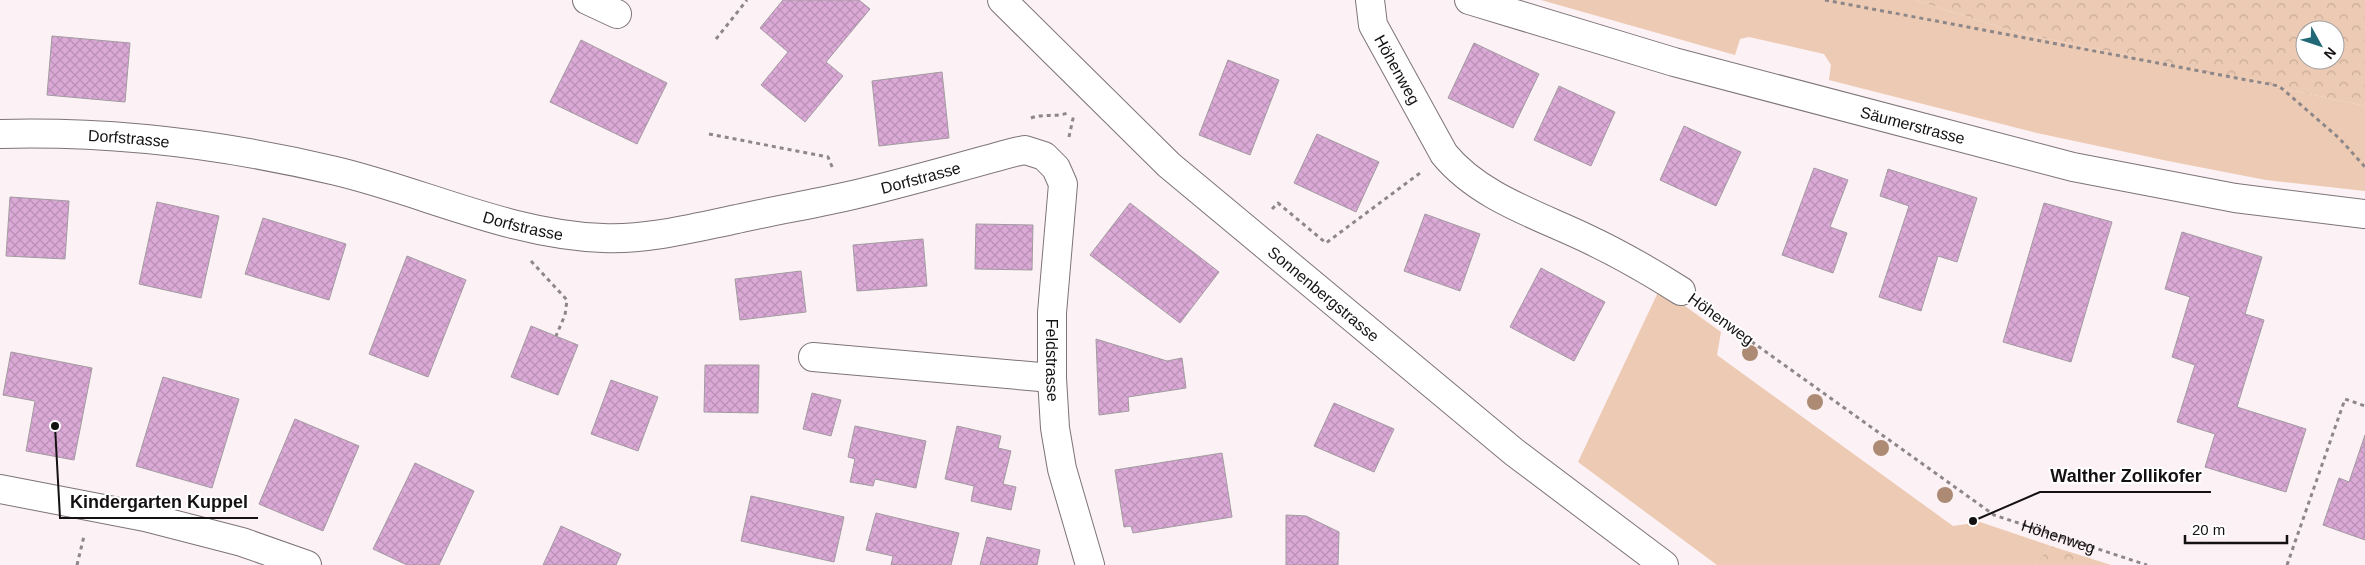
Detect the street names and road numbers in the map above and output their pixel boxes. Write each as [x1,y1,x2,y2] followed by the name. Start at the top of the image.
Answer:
[1372,32,1423,107] street label: Höhenweg
[1858,103,1967,147] street label: Säumerstrasse
[88,127,171,150] street label: Dorfstrasse
[879,159,962,196] street label: Dorfstrasse
[481,208,565,243] street label: Dorfstrasse
[1265,243,1383,345] street label: Sonnenbergstrasse
[1685,290,1757,348] street label: Höhenweg
[1043,319,1062,402] street label: Feldstrasse
[2020,516,2098,556] street label: Höhenweg

